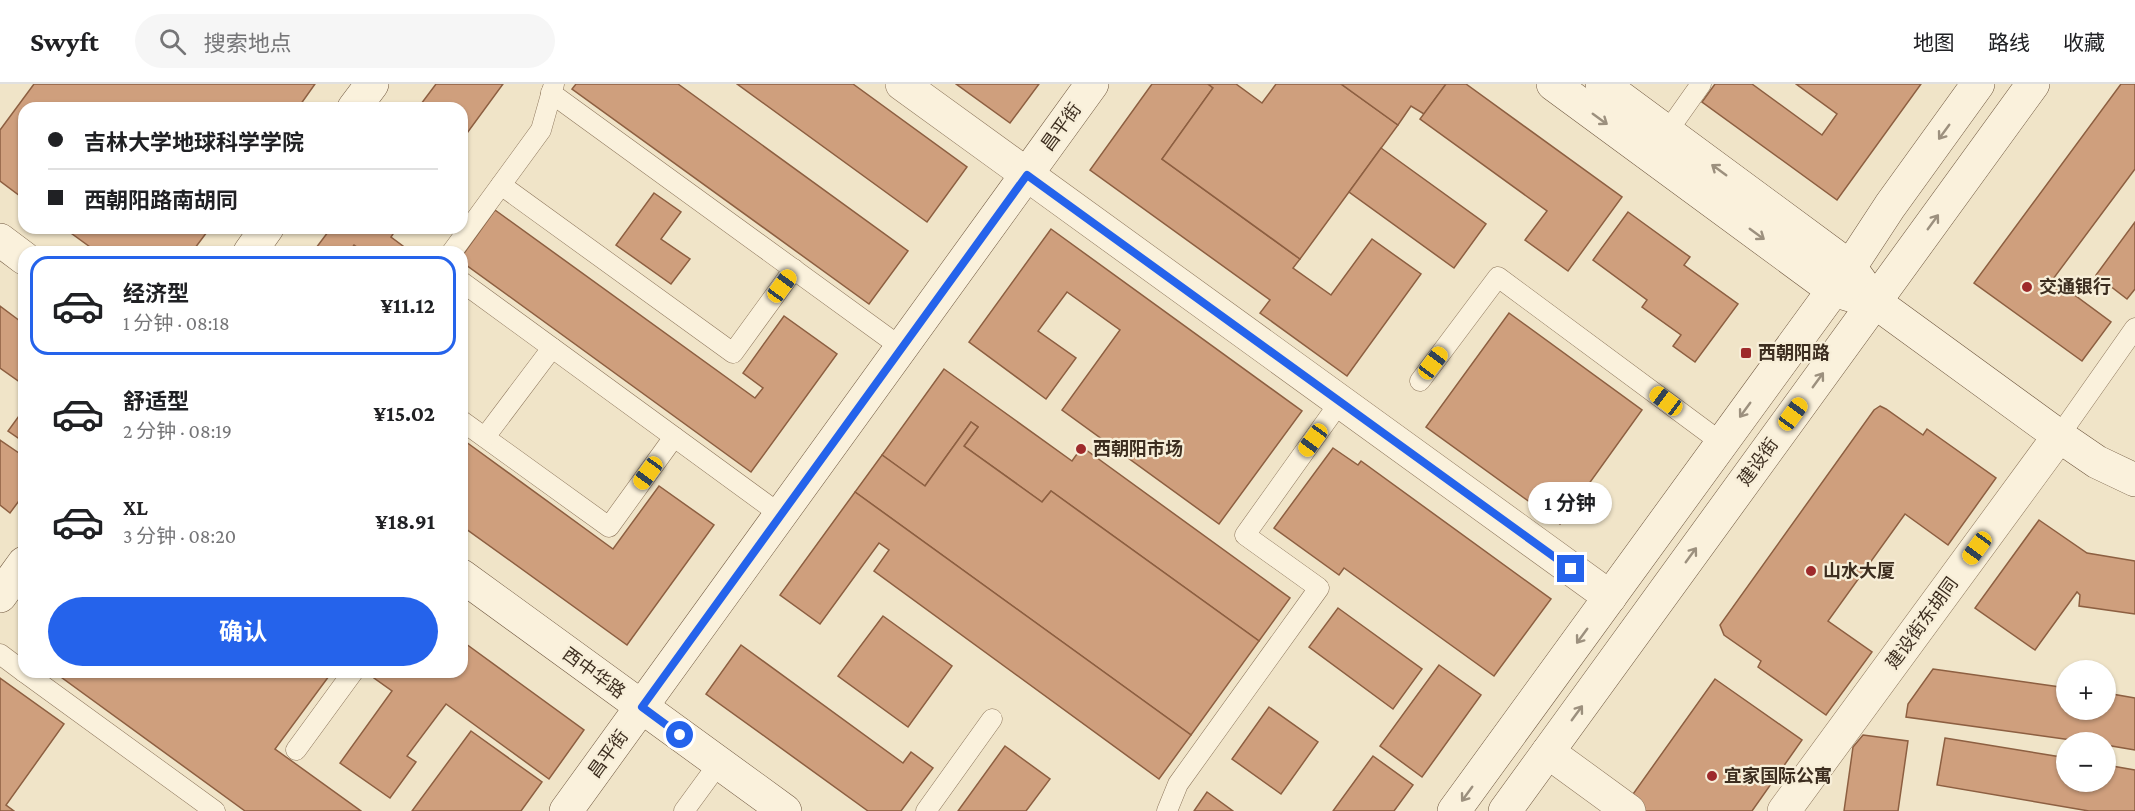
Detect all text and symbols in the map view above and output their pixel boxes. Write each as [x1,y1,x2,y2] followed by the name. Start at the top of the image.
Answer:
[135,14,555,68] search box
[156,25,189,58] icon: search
[30,26,99,57] text: Swyft
[204,31,292,56] text: 搜索地点
[1913,31,1955,55] text: 地图
[1988,31,2030,55] text: 路线
[2063,31,2105,55] text: 收藏
[1037,99,1085,155] street label: 昌平街
[1591,112,1607,125] one-way arrow
[1938,123,1950,139] one-way arrow
[84,130,304,155] text: 吉林大学地球科学学院
[1712,164,1728,176] one-way arrow
[84,188,238,213] text: 西朝阳路南胡同
[1926,215,1939,231] one-way arrow
[1748,228,1764,241] one-way arrow
[764,266,800,306] car
[2039,276,2111,297] place label: 交通银行
[51,279,105,333] icon: car
[2020,280,2034,294] marker: 交通银行
[123,281,189,306] text: 经济型
[380,293,435,318] text: ¥11.12
[123,312,230,334] text: 1 分钟 · 08:18
[1415,343,1451,383] car
[1758,343,1830,363] place label: 西朝阳路
[1739,346,1753,360] marker: 西朝阳路
[1812,373,1824,389] one-way arrow
[1646,383,1686,419] car
[51,387,105,441] icon: car
[123,389,189,414] text: 舒适型
[1775,394,1811,434] car
[374,401,435,426] text: ¥15.02
[1739,402,1752,418] one-way arrow
[123,420,232,442] text: 2 分钟 · 08:19
[1295,420,1331,460] car
[1734,434,1782,490] street label: 建设街
[1093,439,1183,459] place label: 西朝阳市场
[1074,442,1088,456] marker: 西朝阳市场
[630,453,666,493] car
[1529,482,1613,524] callout: 1 分钟
[1544,492,1596,514] text: 1 分钟
[51,495,105,549] icon: car
[123,495,148,520] text: XL
[375,509,435,534] text: ¥18.91
[123,525,236,547] text: 3 分钟 · 08:20
[1959,528,1995,568] car
[1685,547,1697,563] one-way arrow
[1557,555,1584,582] route end
[1823,561,1895,581] place label: 山水大厦
[1804,564,1818,578] marker: 山水大厦
[1882,573,1962,673] street label: 建设街东胡同
[48,597,438,666] button: 确认
[1575,627,1588,643] one-way arrow
[559,644,629,702] street label: 西中华路
[2056,660,2116,792] map controls
[2056,660,2116,720] button: +
[1570,705,1583,721] one-way arrow
[666,721,693,748] route start
[584,726,632,782] street label: 昌平街
[2056,732,2116,792] button: −
[1724,766,1832,786] place label: 宜家国际公寓
[1705,769,1719,783] marker: 宜家国际公寓
[1461,785,1473,801] one-way arrow

